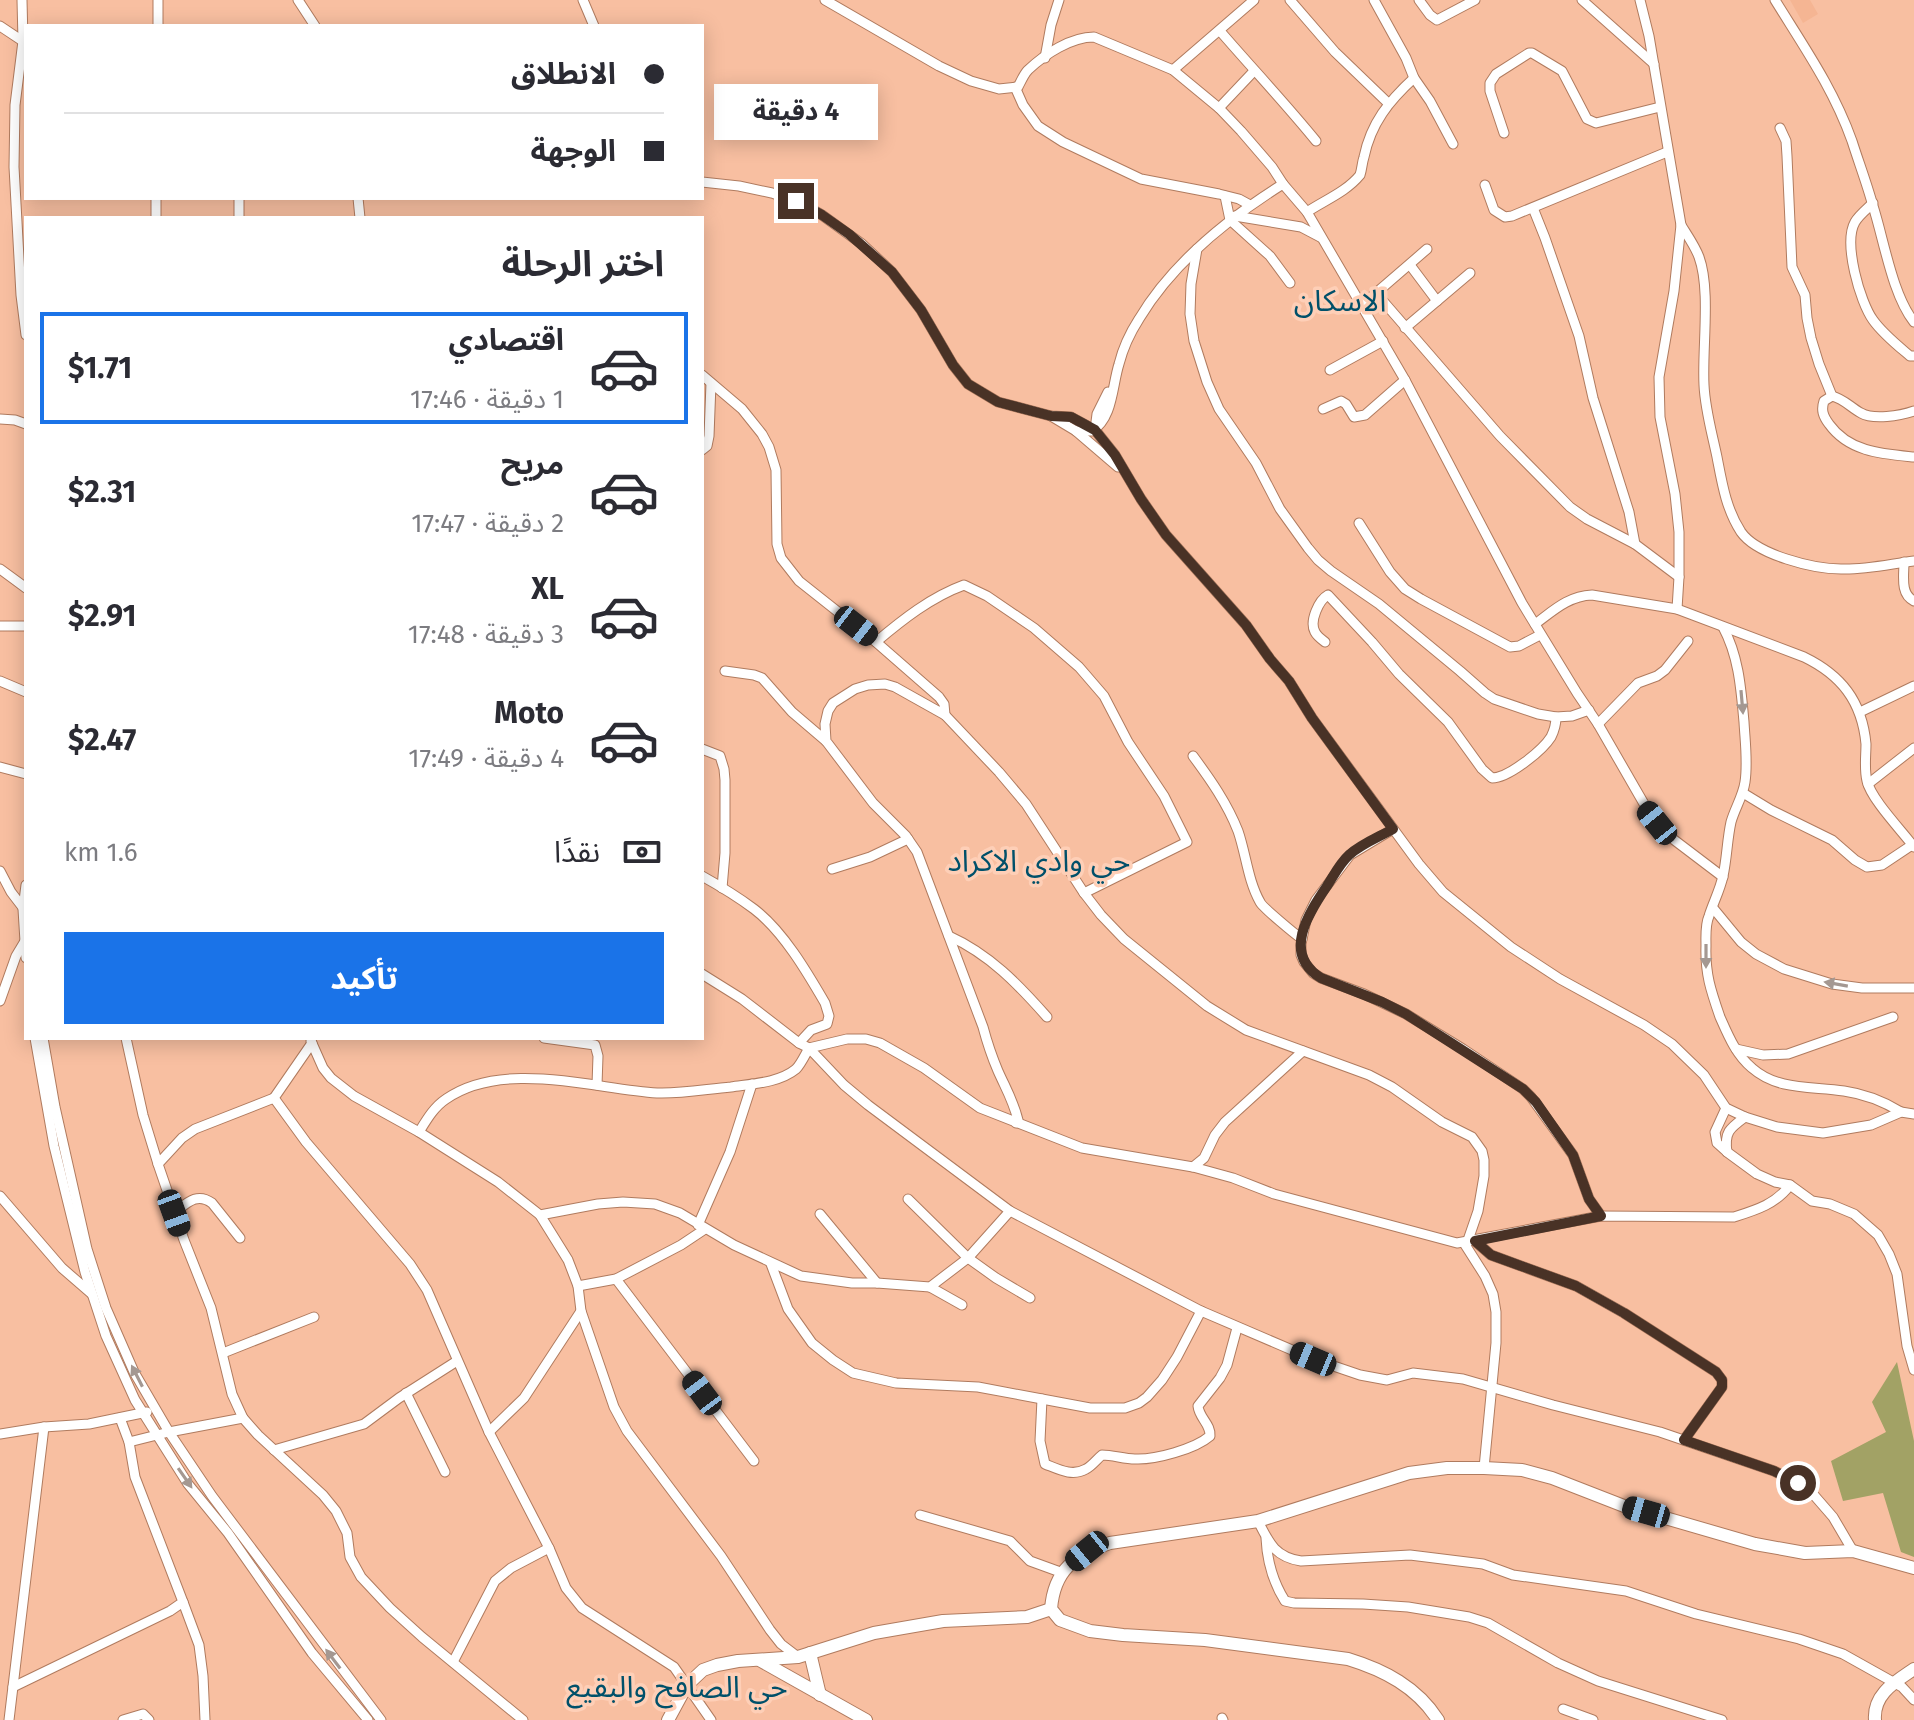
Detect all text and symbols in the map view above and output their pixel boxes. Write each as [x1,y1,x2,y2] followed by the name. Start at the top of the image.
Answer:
[511,56,616,92] text: الانطلاق
[714,85,878,141] callout: 4 دقيقة
[753,96,839,127] text: 4 دقيقة
[531,133,616,169] text: الوجهة
[778,183,814,219] route end
[502,242,664,286] text: اختر الرحلة
[1294,283,1386,319] district label: الاسكان
[449,322,564,358] text: اقتصادي
[588,332,660,404] icon: car
[68,350,132,386] text: $1.71
[410,384,564,415] text: 1 دقيقة · 17:46
[501,446,564,482] text: مريح
[588,456,660,528] icon: car
[68,474,136,510] text: $2.31
[411,508,564,539] text: 2 دقيقة · 17:47
[531,571,564,607] text: XL
[588,580,660,652] icon: car
[68,598,136,634] text: $2.91
[830,602,882,650] car
[408,619,564,650] text: 3 دقيقة · 17:48
[1736,690,1749,715] one-way arrow
[494,695,564,731] text: Moto
[588,704,660,776] icon: car
[68,722,136,758] text: $2.47
[408,743,564,774] text: 4 دقيقة · 17:49
[1633,797,1681,849] car
[620,830,664,874] icon: cash
[554,834,600,870] text: نقدًا
[64,837,138,868] text: 1.6 km
[948,843,1130,884] district label: حي وادي الاكراد
[64,932,664,1024] button: تأكيد
[1700,944,1712,969] one-way arrow
[1824,978,1849,990] one-way arrow
[155,1186,193,1240] car
[1286,1339,1340,1379] car
[130,1365,144,1388] one-way arrow
[678,1367,726,1419] car
[1780,1465,1816,1501] route start
[177,1468,192,1489] one-way arrow
[1620,1494,1672,1530] car
[1061,1527,1113,1575] car
[326,1648,341,1669] one-way arrow
[566,1669,788,1710] district label: حي الصافح والبقيع

